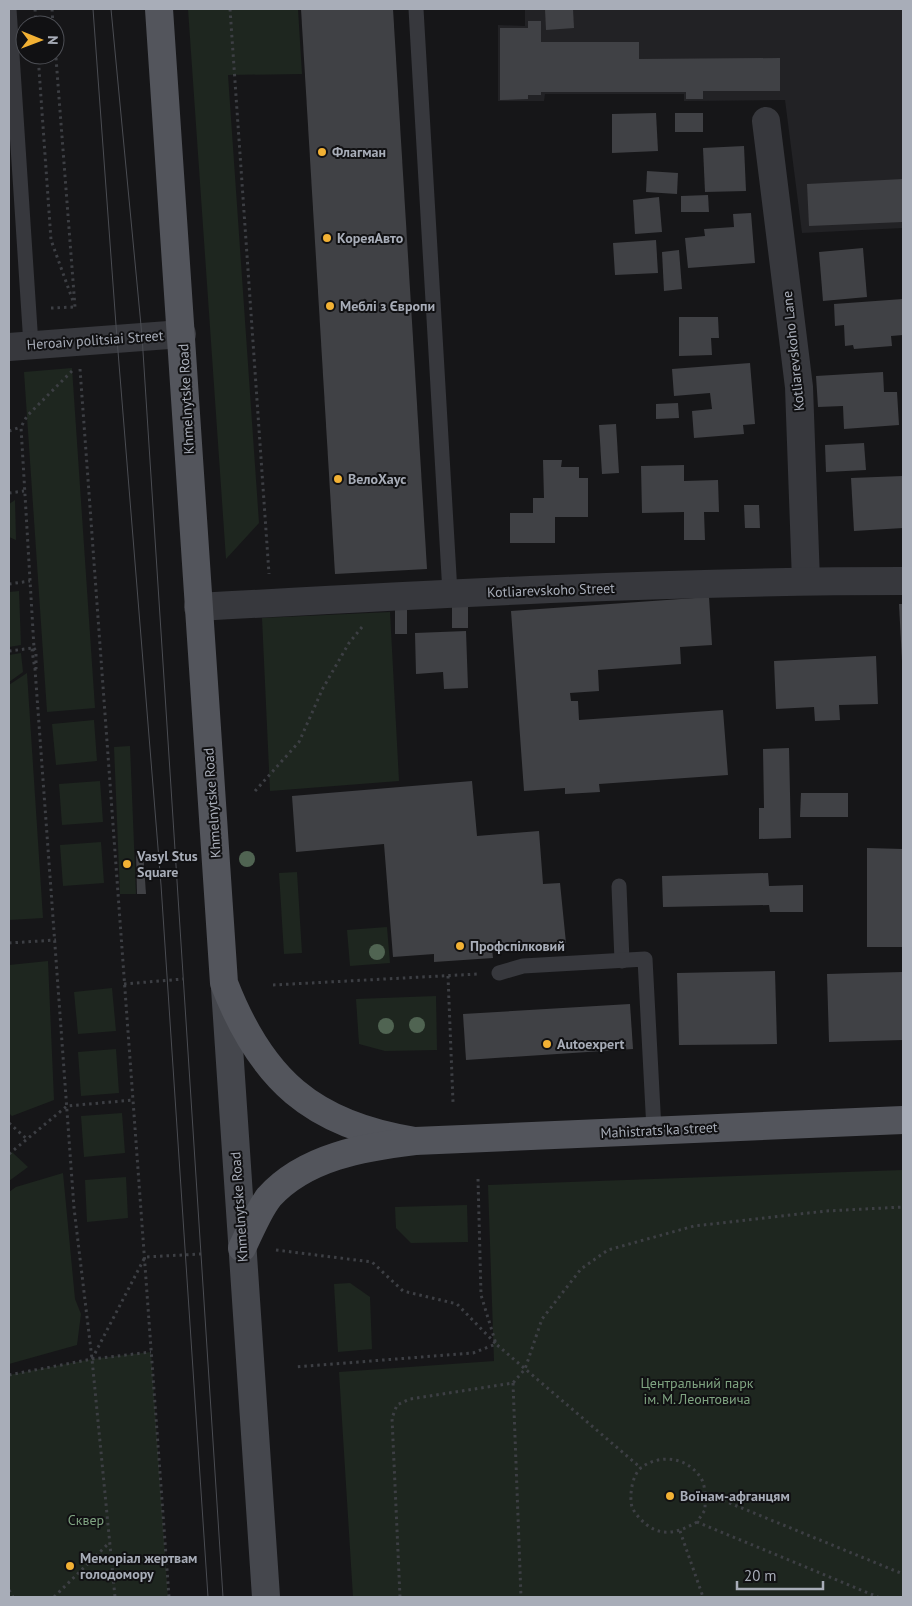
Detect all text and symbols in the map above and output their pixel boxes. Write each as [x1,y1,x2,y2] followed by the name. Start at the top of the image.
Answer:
[15,15,65,65] north arrow
[44,35,62,45] text: N
[332,143,386,161] place label: Флагман
[316,146,328,158] marker: Флагман
[337,229,404,247] place label: КореяАвто
[321,232,333,244] marker: КореяАвто
[778,290,808,412] street label: Kotliarevskoho Lane
[340,297,435,315] place label: Меблі з Європи
[324,300,336,312] marker: Меблі з Європи
[26,326,164,354] street label: Heroaiv politsiai Street
[174,343,198,455] street label: Khmelnytske Road
[348,470,406,488] place label: ВелоХаус
[332,473,344,485] marker: ВелоХаус
[487,579,615,601] street label: Kotliarevskoho Street
[199,747,225,859] street label: Khmelnytske Road
[136,847,198,881] place label: Vasyl Stus Square
[121,858,133,870] marker: Vasyl Stus Square
[470,937,565,955] place label: Профспілковий
[454,940,466,952] marker: Профспілковий
[557,1035,625,1053] place label: Autoexpert
[541,1038,553,1050] marker: Autoexpert
[600,1118,718,1142] street label: Mahistrats'ka street
[226,1151,252,1263] street label: Khmelnytske Road
[641,1374,754,1408] park label: Центральний парк ім. М. Леонтовича
[680,1487,790,1505] place label: Воїнам-афганцям
[664,1490,676,1502] marker: Воїнам-афганцям
[68,1511,104,1529] park label: Сквер
[80,1549,197,1583] place label: Меморіал жертвам голодомору
[737,1558,823,1590] scale bar
[64,1560,76,1572] marker: Меморіал жертвам голодомору
[744,1566,777,1585] text: 20 m

